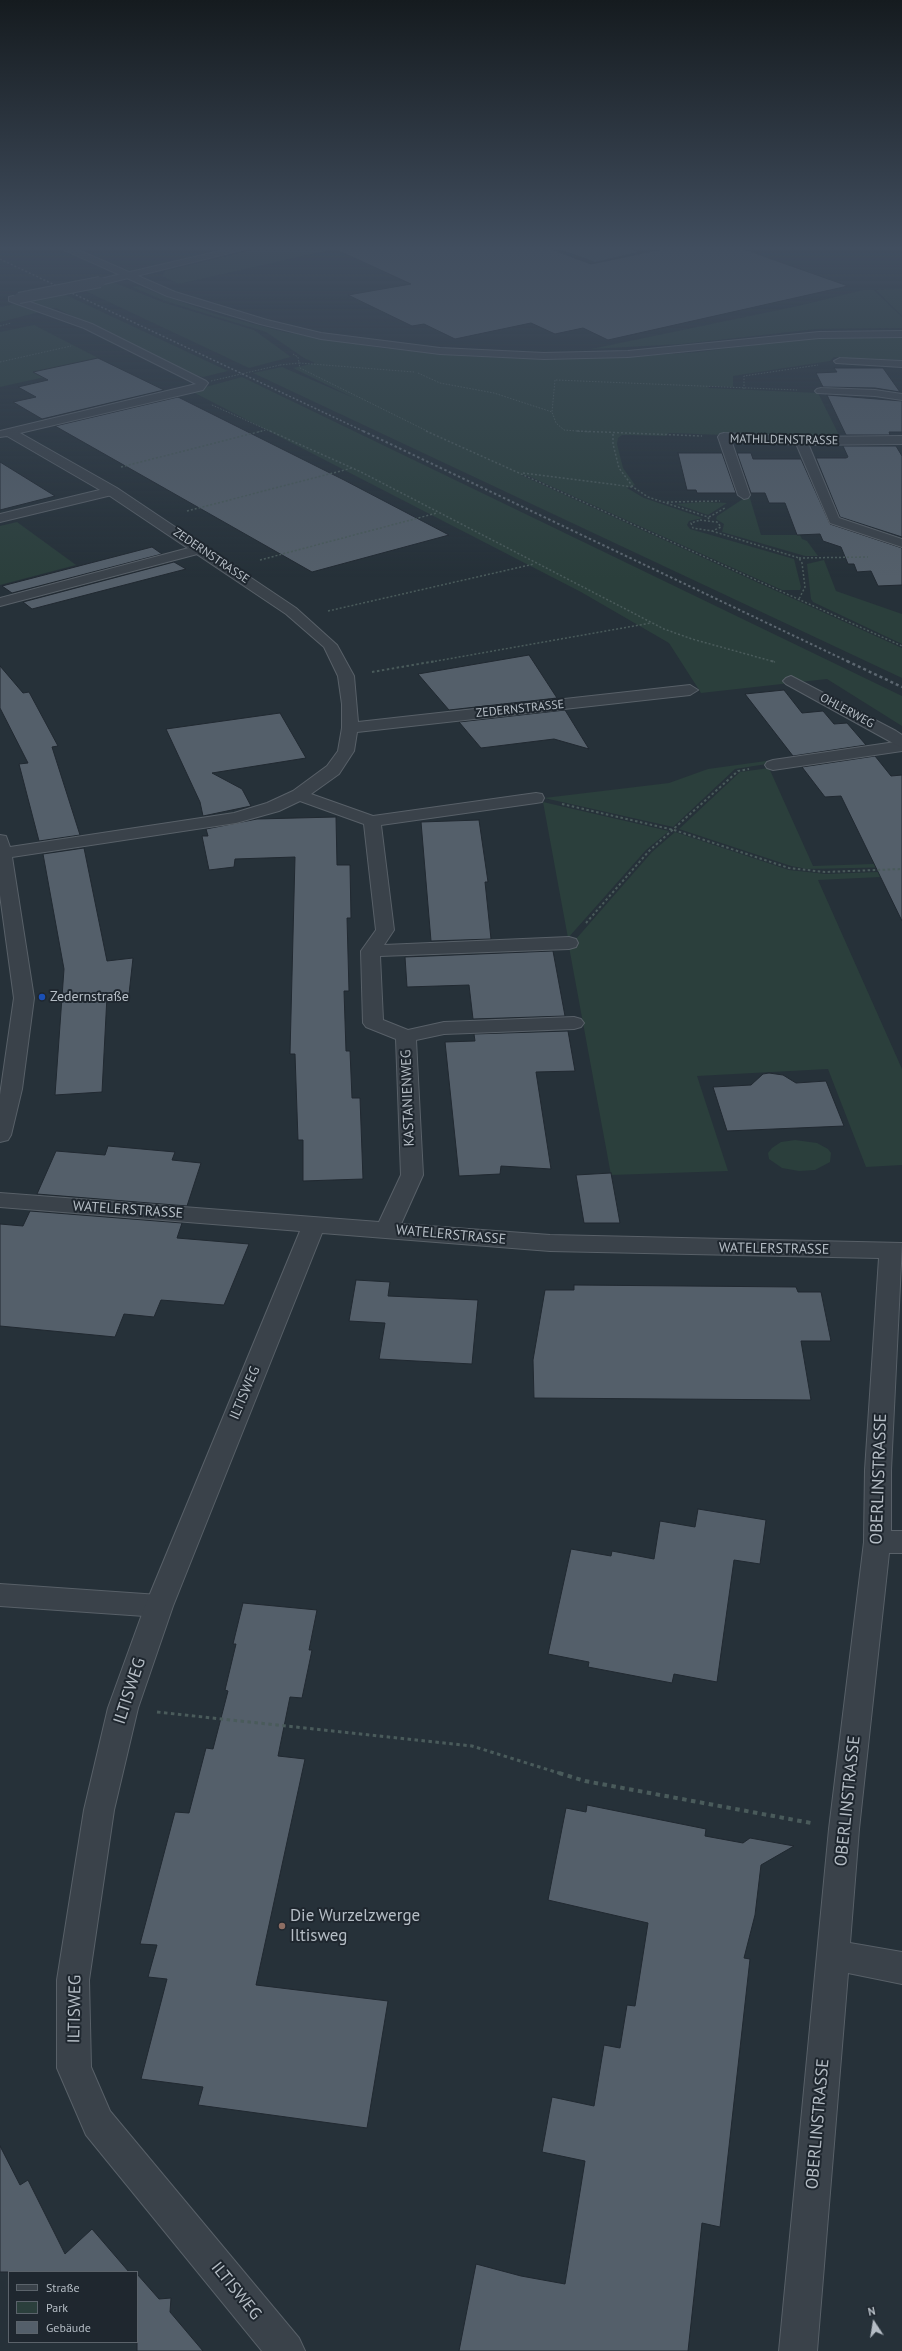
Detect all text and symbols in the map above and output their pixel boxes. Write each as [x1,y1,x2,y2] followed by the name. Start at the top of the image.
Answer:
[730,432,838,448] street label: MATHILDENSTRASSE
[170,525,252,587] street label: ZEDERNSTRASSE
[817,691,877,731] street label: OHLERWEG
[475,697,565,721] street label: ZEDERNSTRASSE
[50,989,129,1005] place label: Zedernstraße
[37,992,47,1002] marker: Zedernstraße
[398,1049,418,1147] street label: KASTANIENWEG
[72,1198,184,1222] street label: WATELERSTRASSE
[395,1222,507,1248] street label: WATELERSTRASSE
[719,1240,829,1258] street label: WATELERSTRASSE
[226,1364,264,1422] street label: ILTISWEG
[867,1413,891,1545] street label: OBERLINSTRASSE
[110,1655,150,1727] street label: ILTISWEG
[831,1735,865,1867] street label: OBERLINSTRASSE
[290,1906,420,1946] place label: Die Wurzelzwerge Iltisweg
[277,1921,287,1931] marker: Die Wurzelzwerge Iltisweg
[64,1974,86,2044] street label: ILTISWEG
[802,2058,834,2190] street label: OBERLINSTRASSE
[206,2258,266,2324] street label: ILTISWEG
[8,2271,138,2343] legend
[46,2280,80,2295] text: Straße
[46,2300,68,2315] text: Park
[854,2303,894,2343] north arrow
[867,2304,876,2319] text: N
[46,2320,91,2335] text: Gebäude

